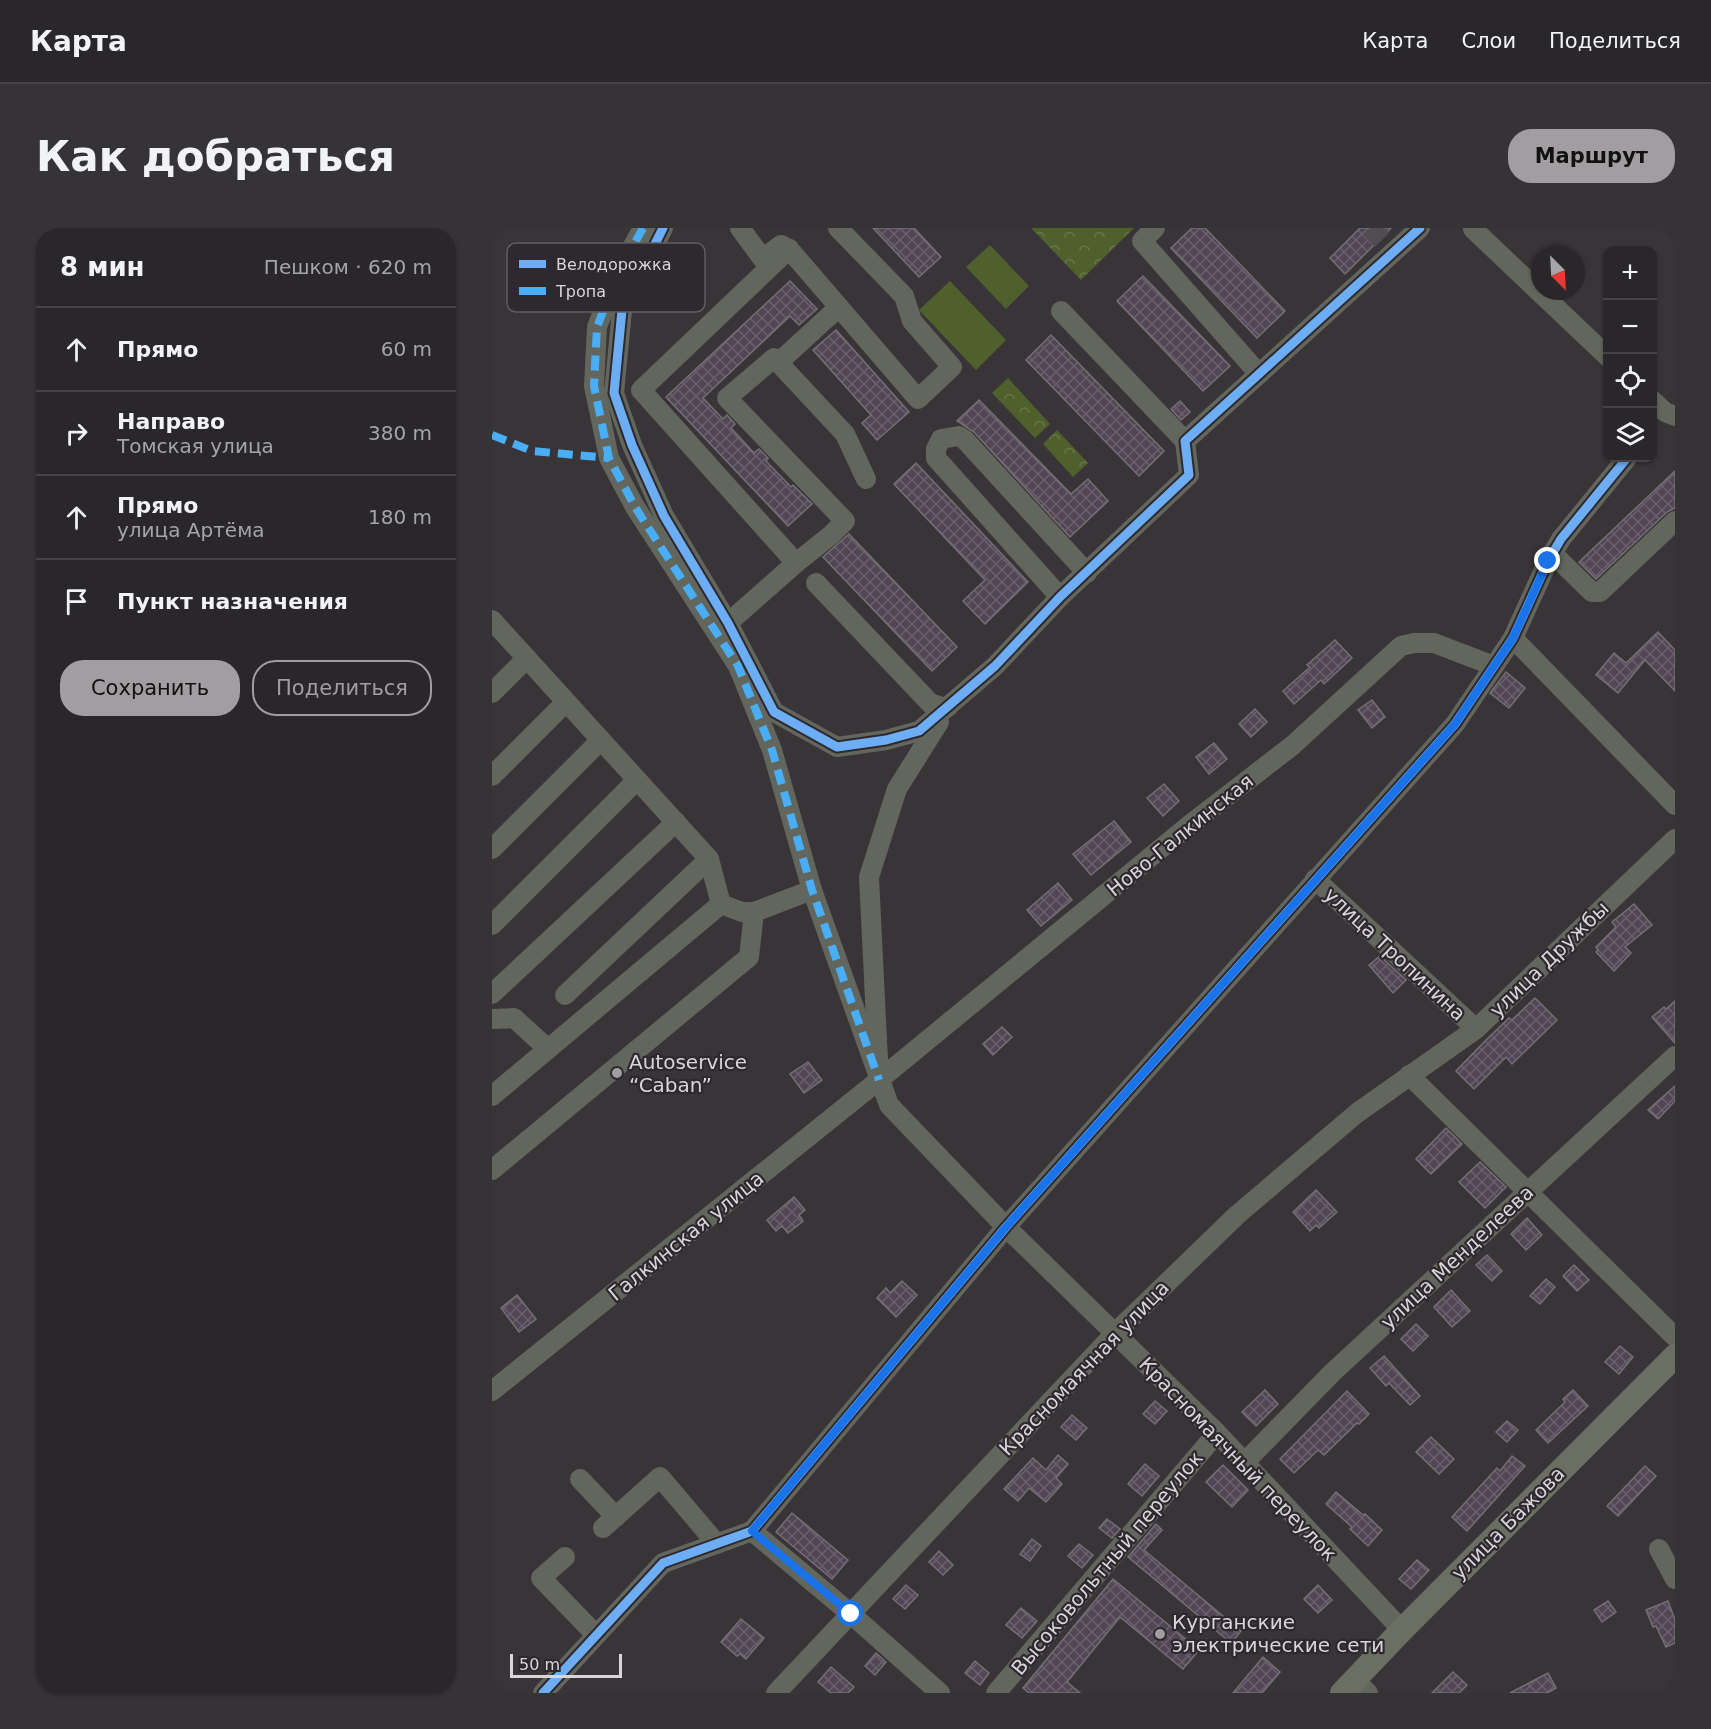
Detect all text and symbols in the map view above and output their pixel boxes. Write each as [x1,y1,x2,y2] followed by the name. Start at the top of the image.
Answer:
[30,25,127,58] text: Карта
[1362,29,1428,53] text: Карта
[1461,29,1516,53] text: Слои
[1549,29,1681,53] text: Поделиться
[1508,129,1675,183] button: Маршрут
[36,132,395,181] text: Как добраться
[507,243,705,312] legend
[1531,246,1585,300] north arrow
[1603,246,1657,462] map controls
[1603,246,1657,300] button: +
[60,252,145,282] text: 8 мин
[264,255,432,279] text: Пешком · 620 m
[556,255,672,274] text: Велодорожка
[555,282,606,301] text: Тропа
[1603,300,1657,354] button: −
[60,333,93,366] icon: ahead
[117,337,198,362] text: Прямо
[381,337,432,361] text: 60 m
[1603,354,1657,408] button: locate
[1603,408,1657,462] button: layers
[117,409,225,434] text: Направо
[60,417,93,450] icon: right
[368,421,432,445] text: 380 m
[117,434,274,458] text: Томская улица
[117,493,198,518] text: Прямо
[60,501,93,534] icon: ahead
[368,505,432,529] text: 180 m
[117,518,265,542] text: улица Артёма
[1534,547,1560,573] route end
[60,585,93,618] icon: arrive
[117,589,348,614] text: Пункт назначения
[60,660,240,716] button: Сохранить
[252,660,432,716] button: Поделиться
[1102,769,1258,901] street label: Ново-Галкинская
[1319,882,1471,1026] street label: улица Тропинина
[1484,896,1614,1022] street label: улица Дружбы
[629,1050,747,1097] place label: Autoservice “Caban”
[610,1066,624,1080] marker: Autoservice “Caban”
[604,1166,768,1306] street label: Галкинская улица
[1376,1180,1538,1334] street label: улица Менделеева
[994,1276,1174,1460] street label: Красномаячная улица
[1134,1352,1342,1566] street label: Красномаячный переулок
[1006,1446,1208,1680] street label: Высоковольтный переулок
[1446,1461,1570,1585] street label: улица Бажова
[837,1600,863,1626] route start
[1172,1610,1384,1657] place label: Курганские электрические сети
[1153,1627,1167,1641] marker: Курганские электрические сети
[510,1651,622,1678] scale bar
[519,1655,560,1674] text: 50 m

